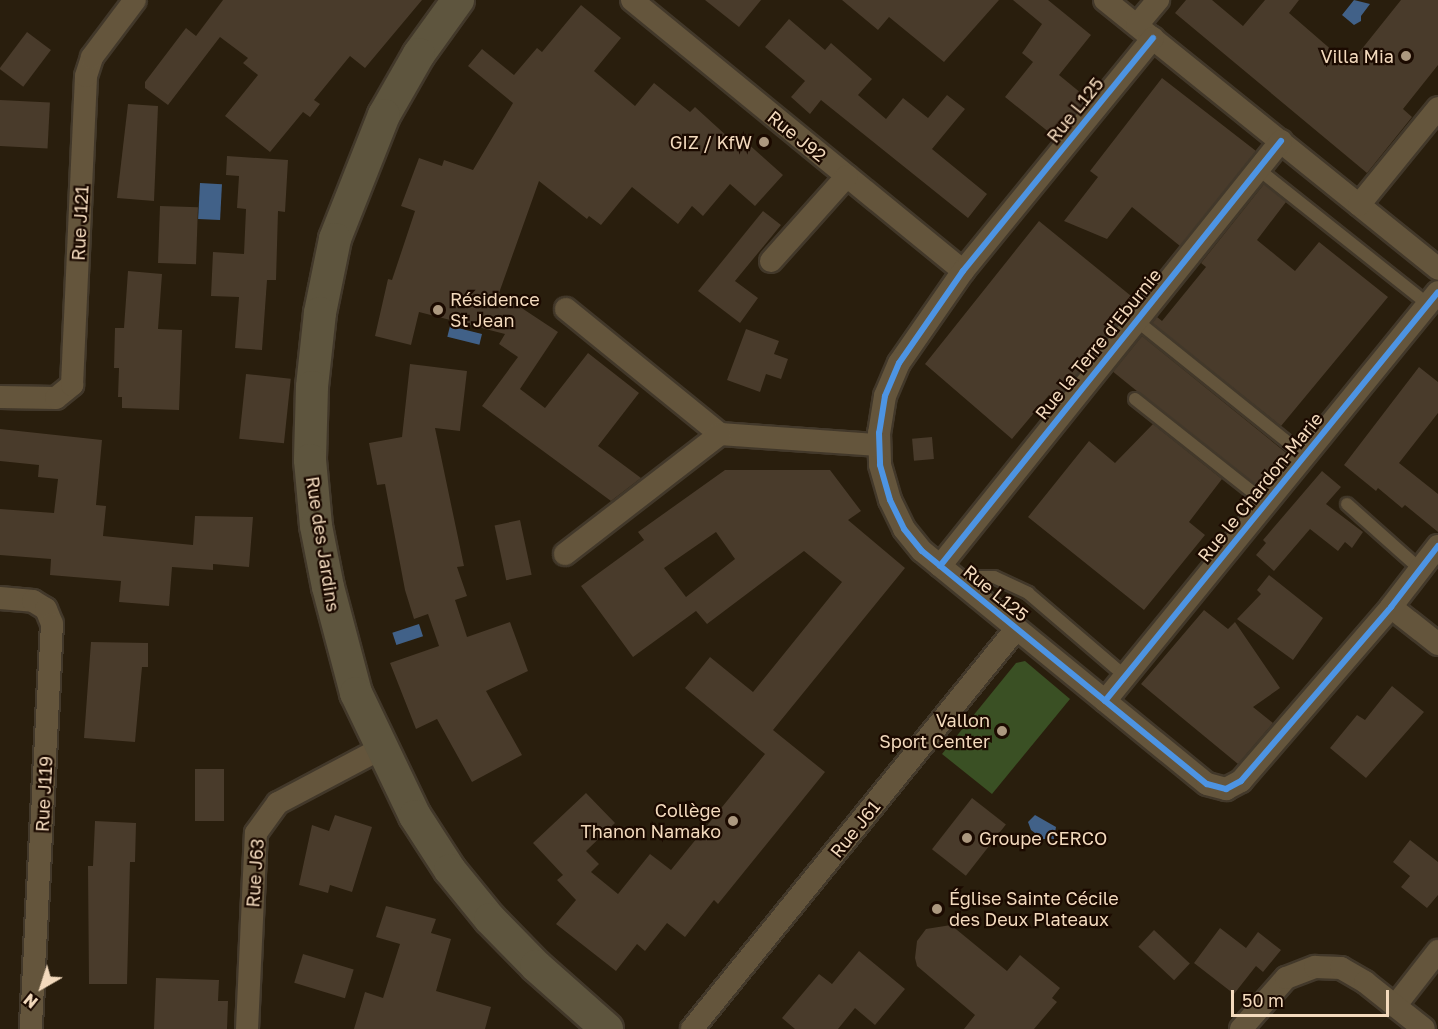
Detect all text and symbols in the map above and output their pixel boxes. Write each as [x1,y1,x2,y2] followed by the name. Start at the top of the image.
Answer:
[1320,45,1394,67] place label: Villa Mia
[1399,49,1413,63] marker: Villa Mia
[1042,73,1108,147] street label: Rue L125
[763,106,831,166] street label: Rue J92
[670,131,752,153] place label: GIZ / KfW
[757,135,771,149] marker: GIZ / KfW
[67,185,93,261] street label: Rue J121
[1030,264,1166,424] street label: Rue la Terre d'Eburnie
[450,289,540,332] place label: Résidence St Jean
[431,303,445,317] marker: Résidence St Jean
[1193,408,1327,566] street label: Rue le Chardon-Marie
[302,475,344,613] street label: Rue des Jardins
[959,560,1033,626] street label: Rue L125
[879,710,990,752] place label: Vallon Sport Center
[995,724,1009,738] marker: Vallon Sport Center
[31,755,57,833] street label: Rue J119
[825,796,885,862] street label: Rue J61
[581,800,721,842] place label: Collège Thanon Namako
[726,814,740,828] marker: Collège Thanon Namako
[979,827,1107,849] place label: Groupe CERCO
[960,831,974,845] marker: Groupe CERCO
[242,838,268,908] street label: Rue J63
[949,888,1119,930] place label: Église Sainte Cécile des Deux Plateaux
[930,902,944,916] marker: Église Sainte Cécile des Deux Plateaux
[12,957,72,1017] north arrow
[1234,978,1392,1016] scale bar
[20,989,42,1013] text: N
[1242,989,1284,1011] text: 50 m

